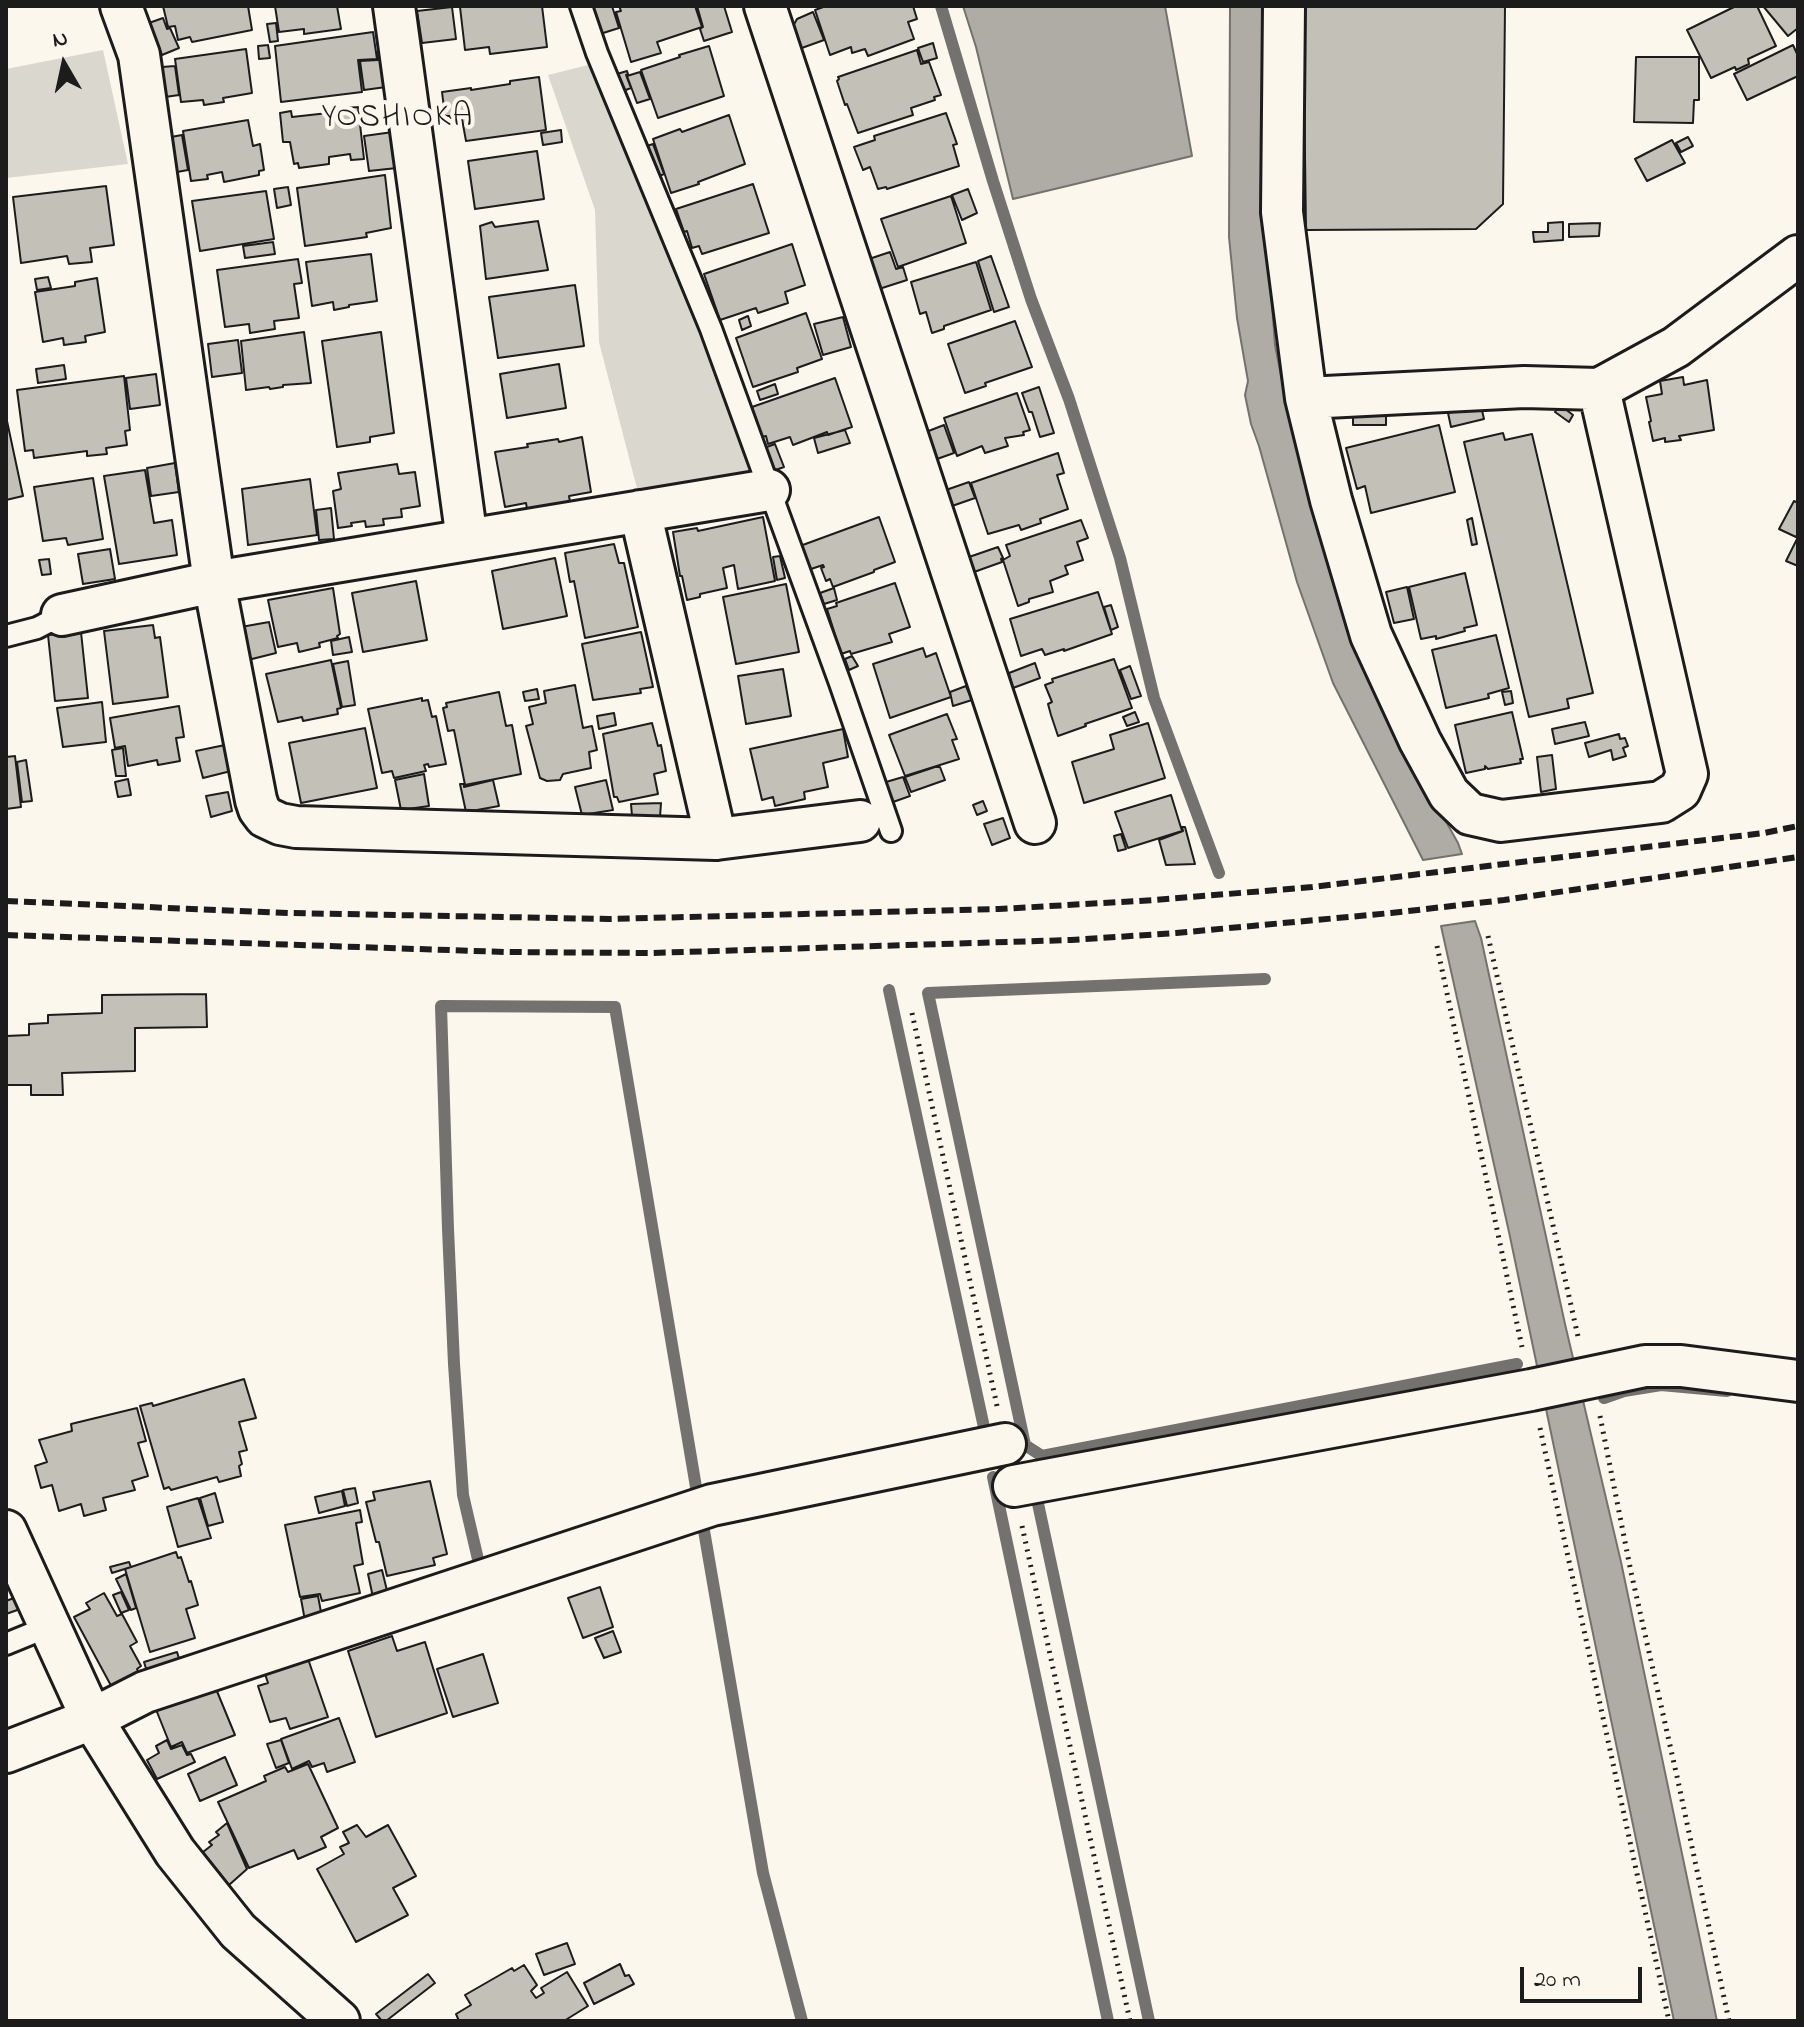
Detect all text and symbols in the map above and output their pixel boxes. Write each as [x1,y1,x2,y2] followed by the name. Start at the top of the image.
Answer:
[50,23,70,57] text: N
[24,24,104,104] north arrow
[322,101,474,139] district label: YOSHIOKA
[1524,1951,1646,2001] scale bar
[1534,1963,1581,1998] text: 20 m

